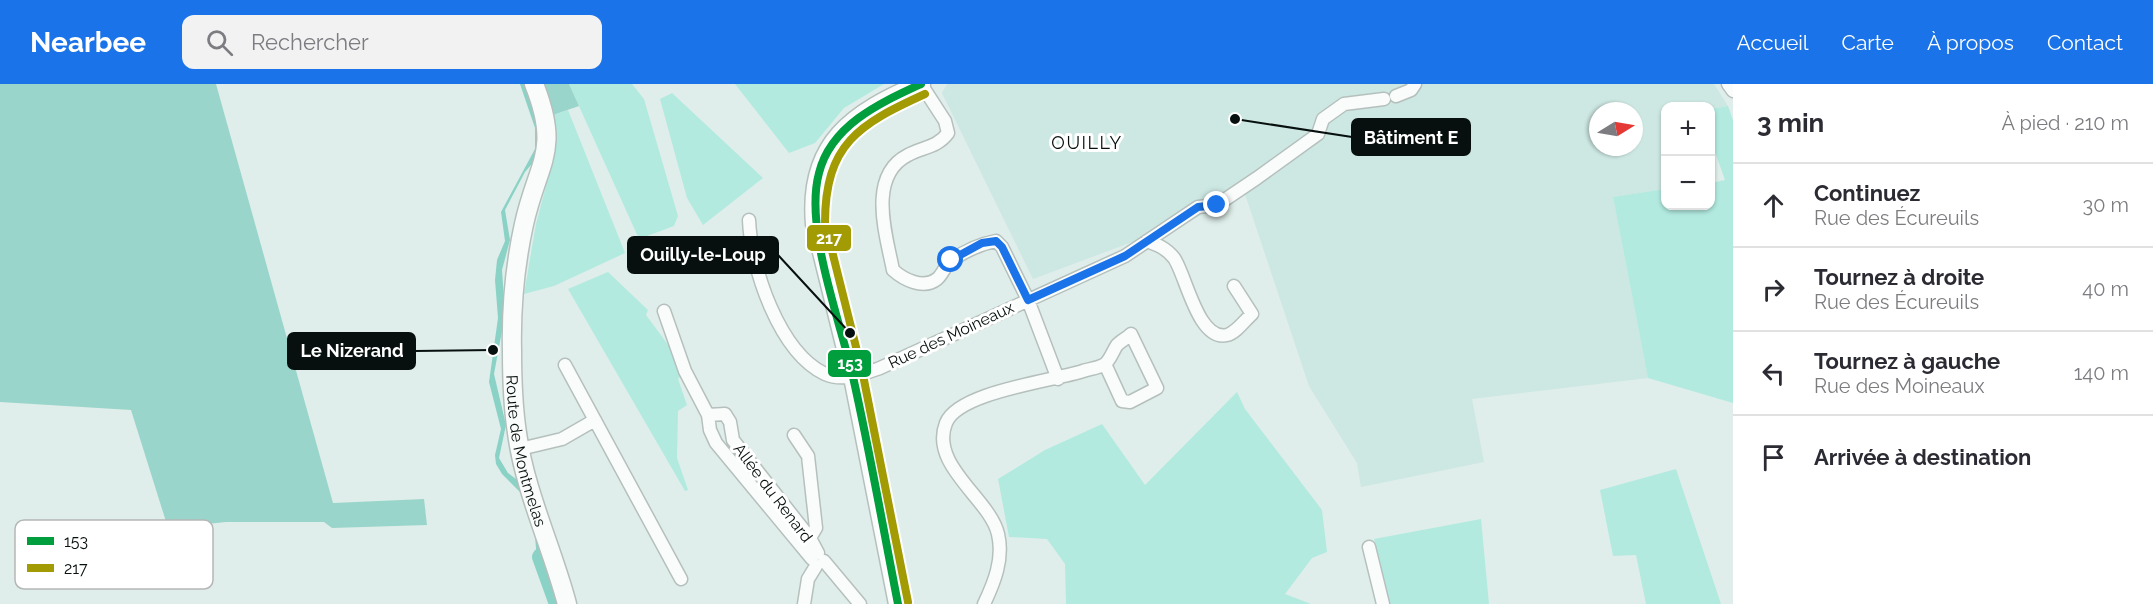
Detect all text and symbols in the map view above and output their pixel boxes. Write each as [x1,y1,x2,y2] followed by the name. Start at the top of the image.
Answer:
[182,15,602,69] search box
[30,26,146,59] text: Nearbee
[203,26,236,59] icon: search
[251,29,369,55] text: Rechercher
[1737,30,1809,55] text: Accueil
[1842,30,1894,55] text: Carte
[1927,30,2014,55] text: À propos
[2047,30,2123,55] text: Contact
[1589,102,1643,156] north arrow
[1661,102,1715,210] map controls
[1661,102,1715,156] button: +
[1757,108,1824,138] text: 3 min
[2001,111,2129,135] text: À pied · 210 m
[1352,119,1470,155] callout: Bâtiment E
[1364,127,1458,148] text: Bâtiment E
[1051,132,1123,153] district label: OUILLY
[1661,156,1715,210] button: −
[1814,180,1920,206] text: Continuez
[1757,189,1790,222] icon: ahead
[1203,191,1229,217] route end
[2083,193,2129,217] text: 30 m
[1814,206,1979,230] text: Rue des Écureuils
[806,224,852,252] line badge: 217
[816,229,842,248] text: 217
[628,237,778,273] callout: Ouilly-le-Loup
[640,244,766,265] text: Ouilly-le-Loup
[937,246,963,272] route start
[1814,264,1984,290] text: Tournez à droite
[1757,273,1790,306] icon: right
[2082,277,2129,301] text: 40 m
[1814,290,1979,314] text: Rue des Écureuils
[885,298,1017,372] street label: Rue des Moineaux
[288,333,415,369] callout: Le Nizerand
[300,340,404,361] text: Le Nizerand
[1814,348,2000,374] text: Tournez à gauche
[827,349,872,378] line badge: 153
[837,354,863,373] text: 153
[1757,357,1790,390] icon: left
[2074,361,2129,385] text: 140 m
[1814,374,1984,398] text: Rue des Moineaux
[503,375,551,529] street label: Route de Montmelas
[730,440,816,546] street label: Allée du Renard
[1757,441,1790,474] icon: arrive
[1814,444,2031,470] text: Arrivée à destination
[15,520,213,589] legend
[64,532,88,551] text: 153
[64,559,88,578] text: 217

